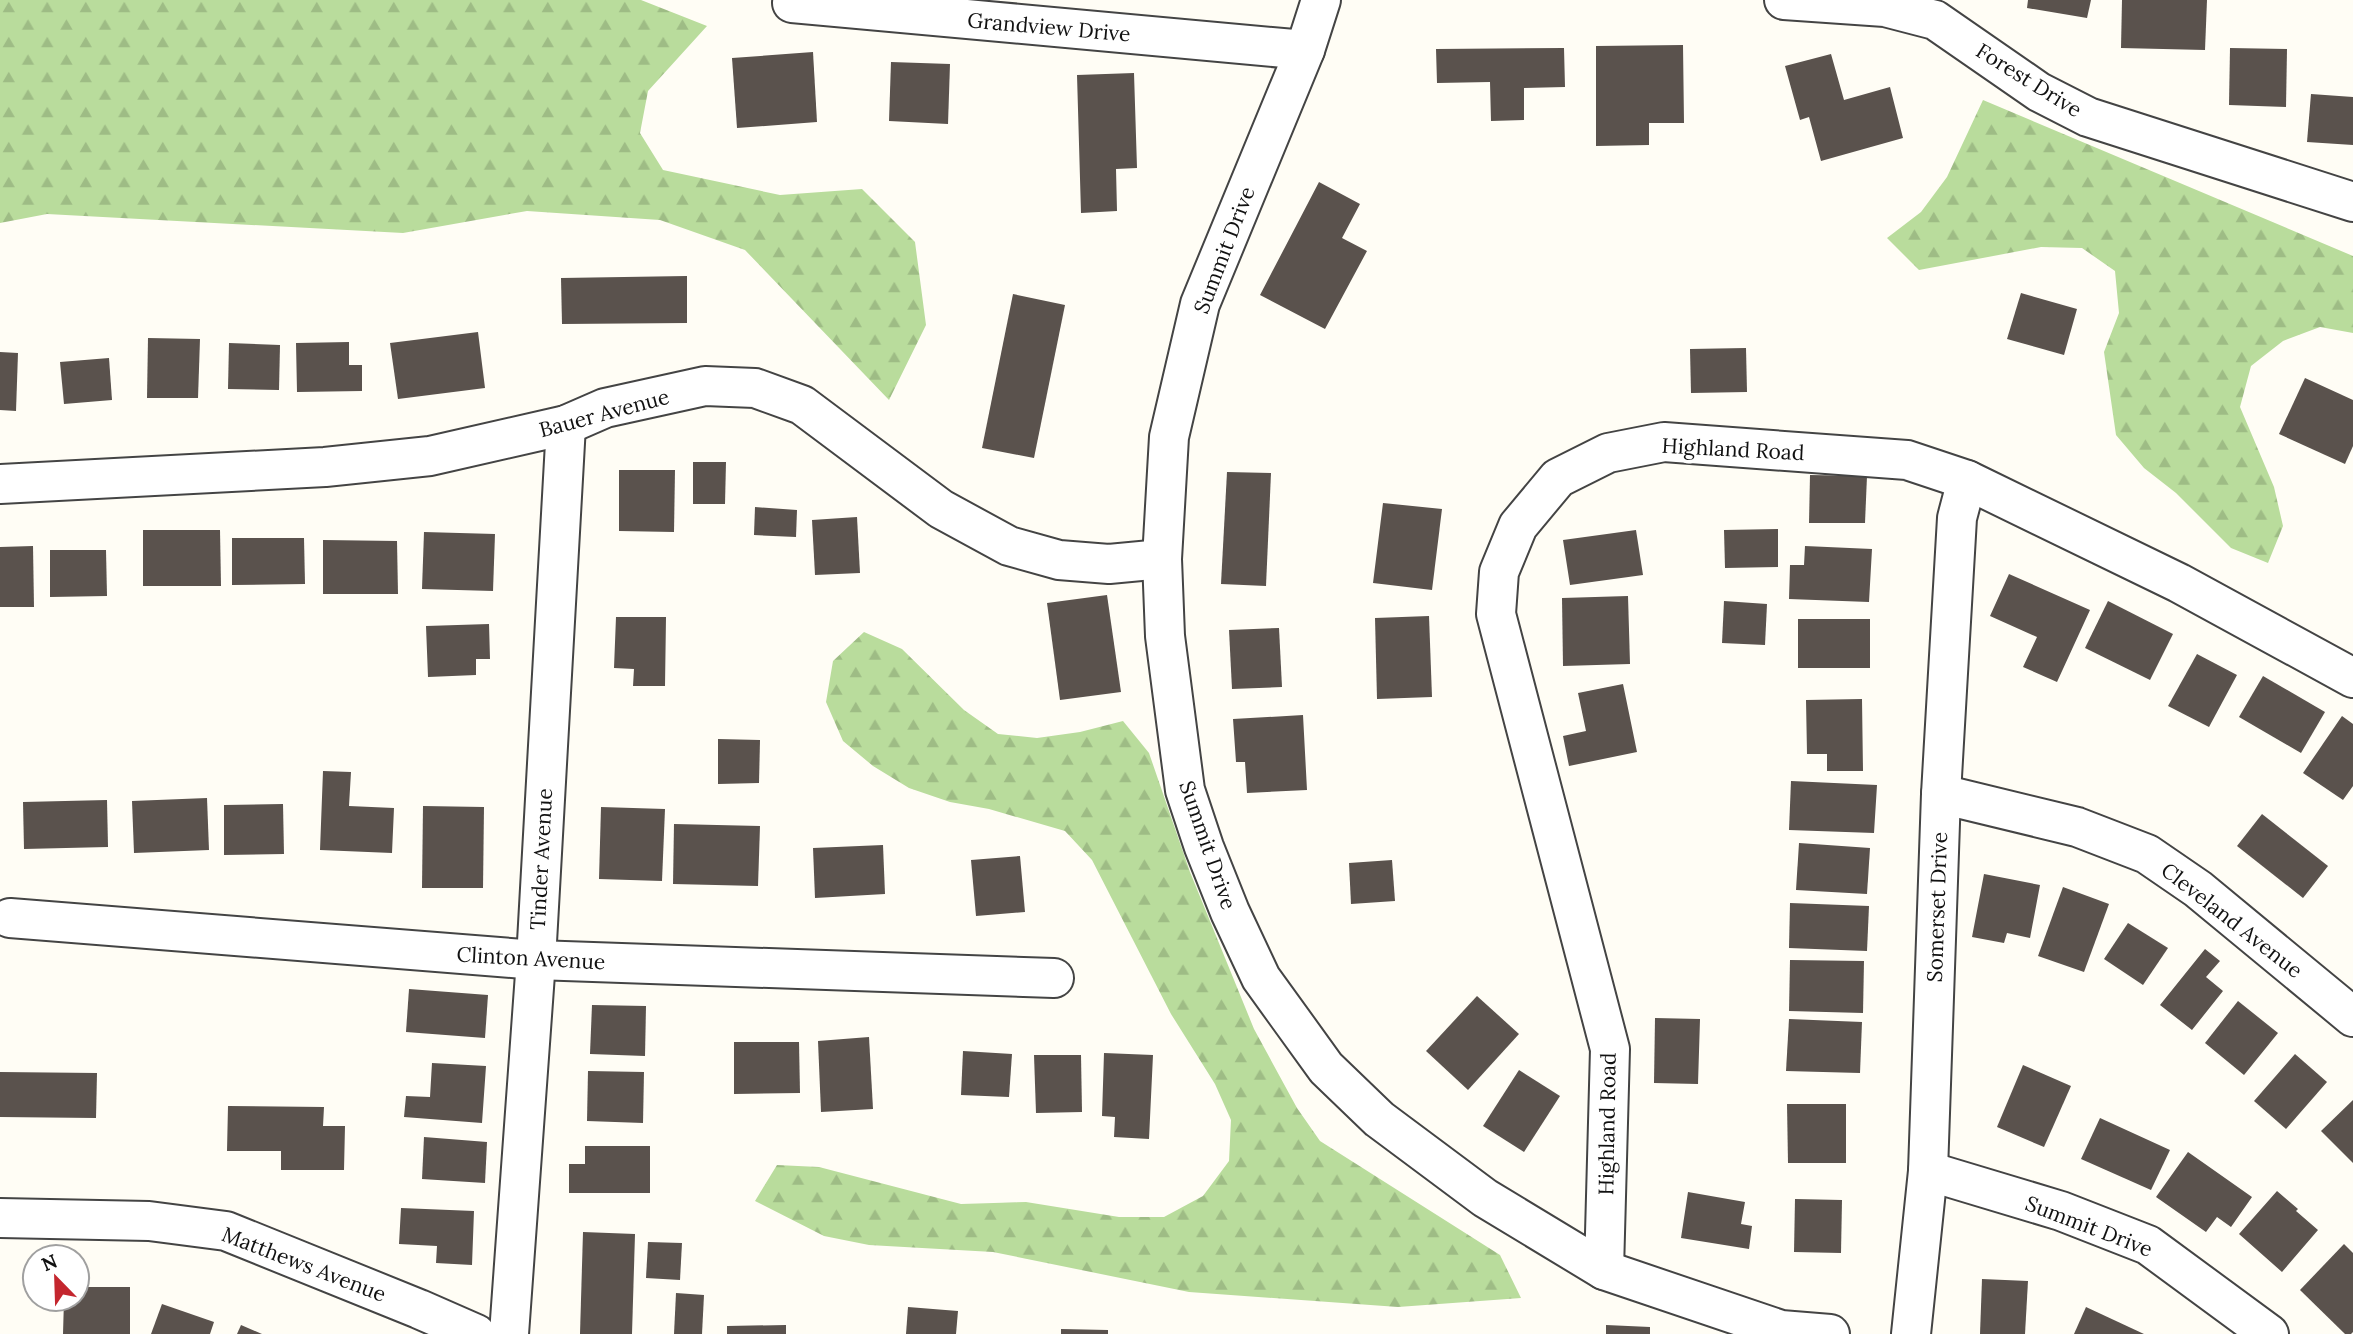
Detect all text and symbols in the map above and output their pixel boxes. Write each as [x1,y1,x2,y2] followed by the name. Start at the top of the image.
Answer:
[966,6,1132,48] street label: Grandview Drive
[1971,37,2087,123] street label: Forest Drive
[1187,182,1261,318] street label: Summit Drive
[536,383,672,443] street label: Bauer Avenue
[1661,432,1805,466] street label: Highland Road
[1173,777,1243,913] street label: Summit Drive
[524,787,558,931] street label: Tinder Avenue
[1921,831,1953,983] street label: Somerset Drive
[2156,856,2308,984] street label: Cleveland Avenue
[456,941,606,975] street label: Clinton Avenue
[1592,1052,1622,1196] street label: Highland Road
[2021,1189,2157,1263] street label: Summit Drive
[218,1220,390,1308] street label: Matthews Avenue
[21,1243,91,1313] north arrow
[38,1248,61,1276] text: N

